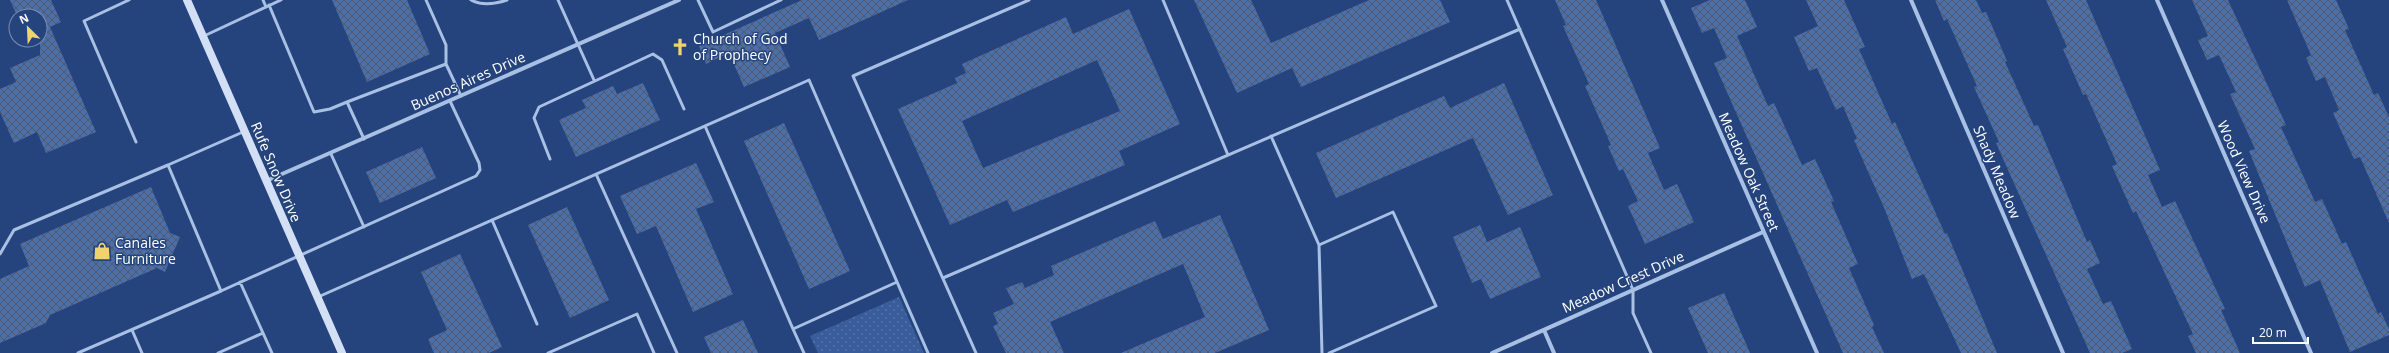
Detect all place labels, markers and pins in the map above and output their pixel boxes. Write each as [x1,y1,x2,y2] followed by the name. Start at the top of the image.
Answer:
[693,29,788,64] place label: Church of God of Prophecy
[670,37,690,57] church icon: Church of God of Prophecy
[115,233,176,268] place label: Canales Furniture
[92,241,112,261] shop icon: Canales Furniture

